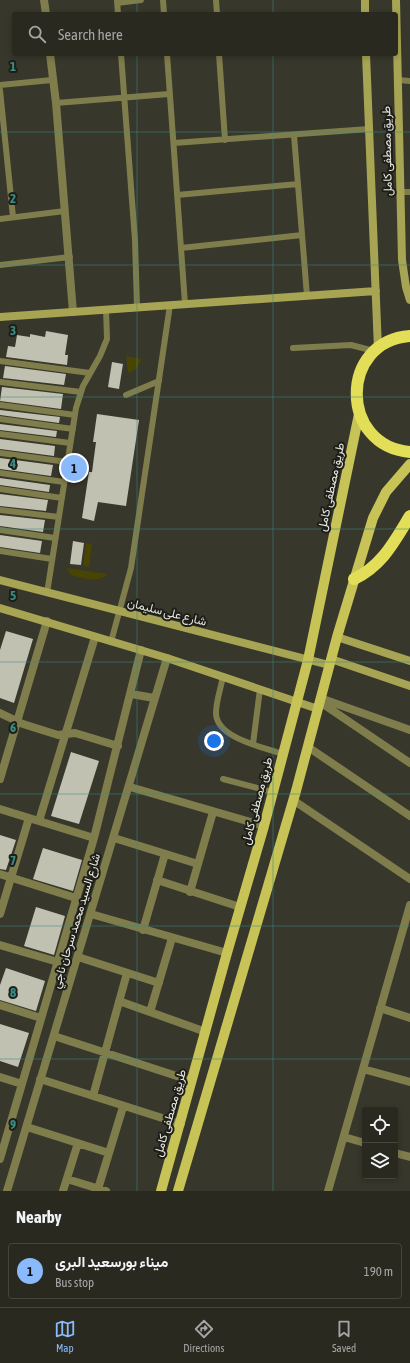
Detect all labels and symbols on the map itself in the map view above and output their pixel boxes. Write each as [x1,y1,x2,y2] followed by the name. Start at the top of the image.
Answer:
[10,59,16,74] text: 1
[379,106,396,196] street label: طريق مصطفى كامل
[10,191,16,206] text: 2
[10,323,16,338] text: 3
[315,441,348,533] street label: طريق مصطفى كامل
[61,453,87,483] pin: 1
[9,456,16,471] text: 4
[10,588,16,603] text: 5
[125,595,208,631] street label: شارع على سليمان
[10,720,16,735] text: 6
[204,731,224,751] your location
[239,755,276,847] street label: طريق مصطفى كامل
[49,852,106,991] street label: شارع السيد محمد سرحان ناجي
[10,853,16,868] text: 7
[10,985,16,1000] text: 8
[151,1068,190,1159] street label: طريق مصطفى كامل
[10,1117,16,1132] text: 9

